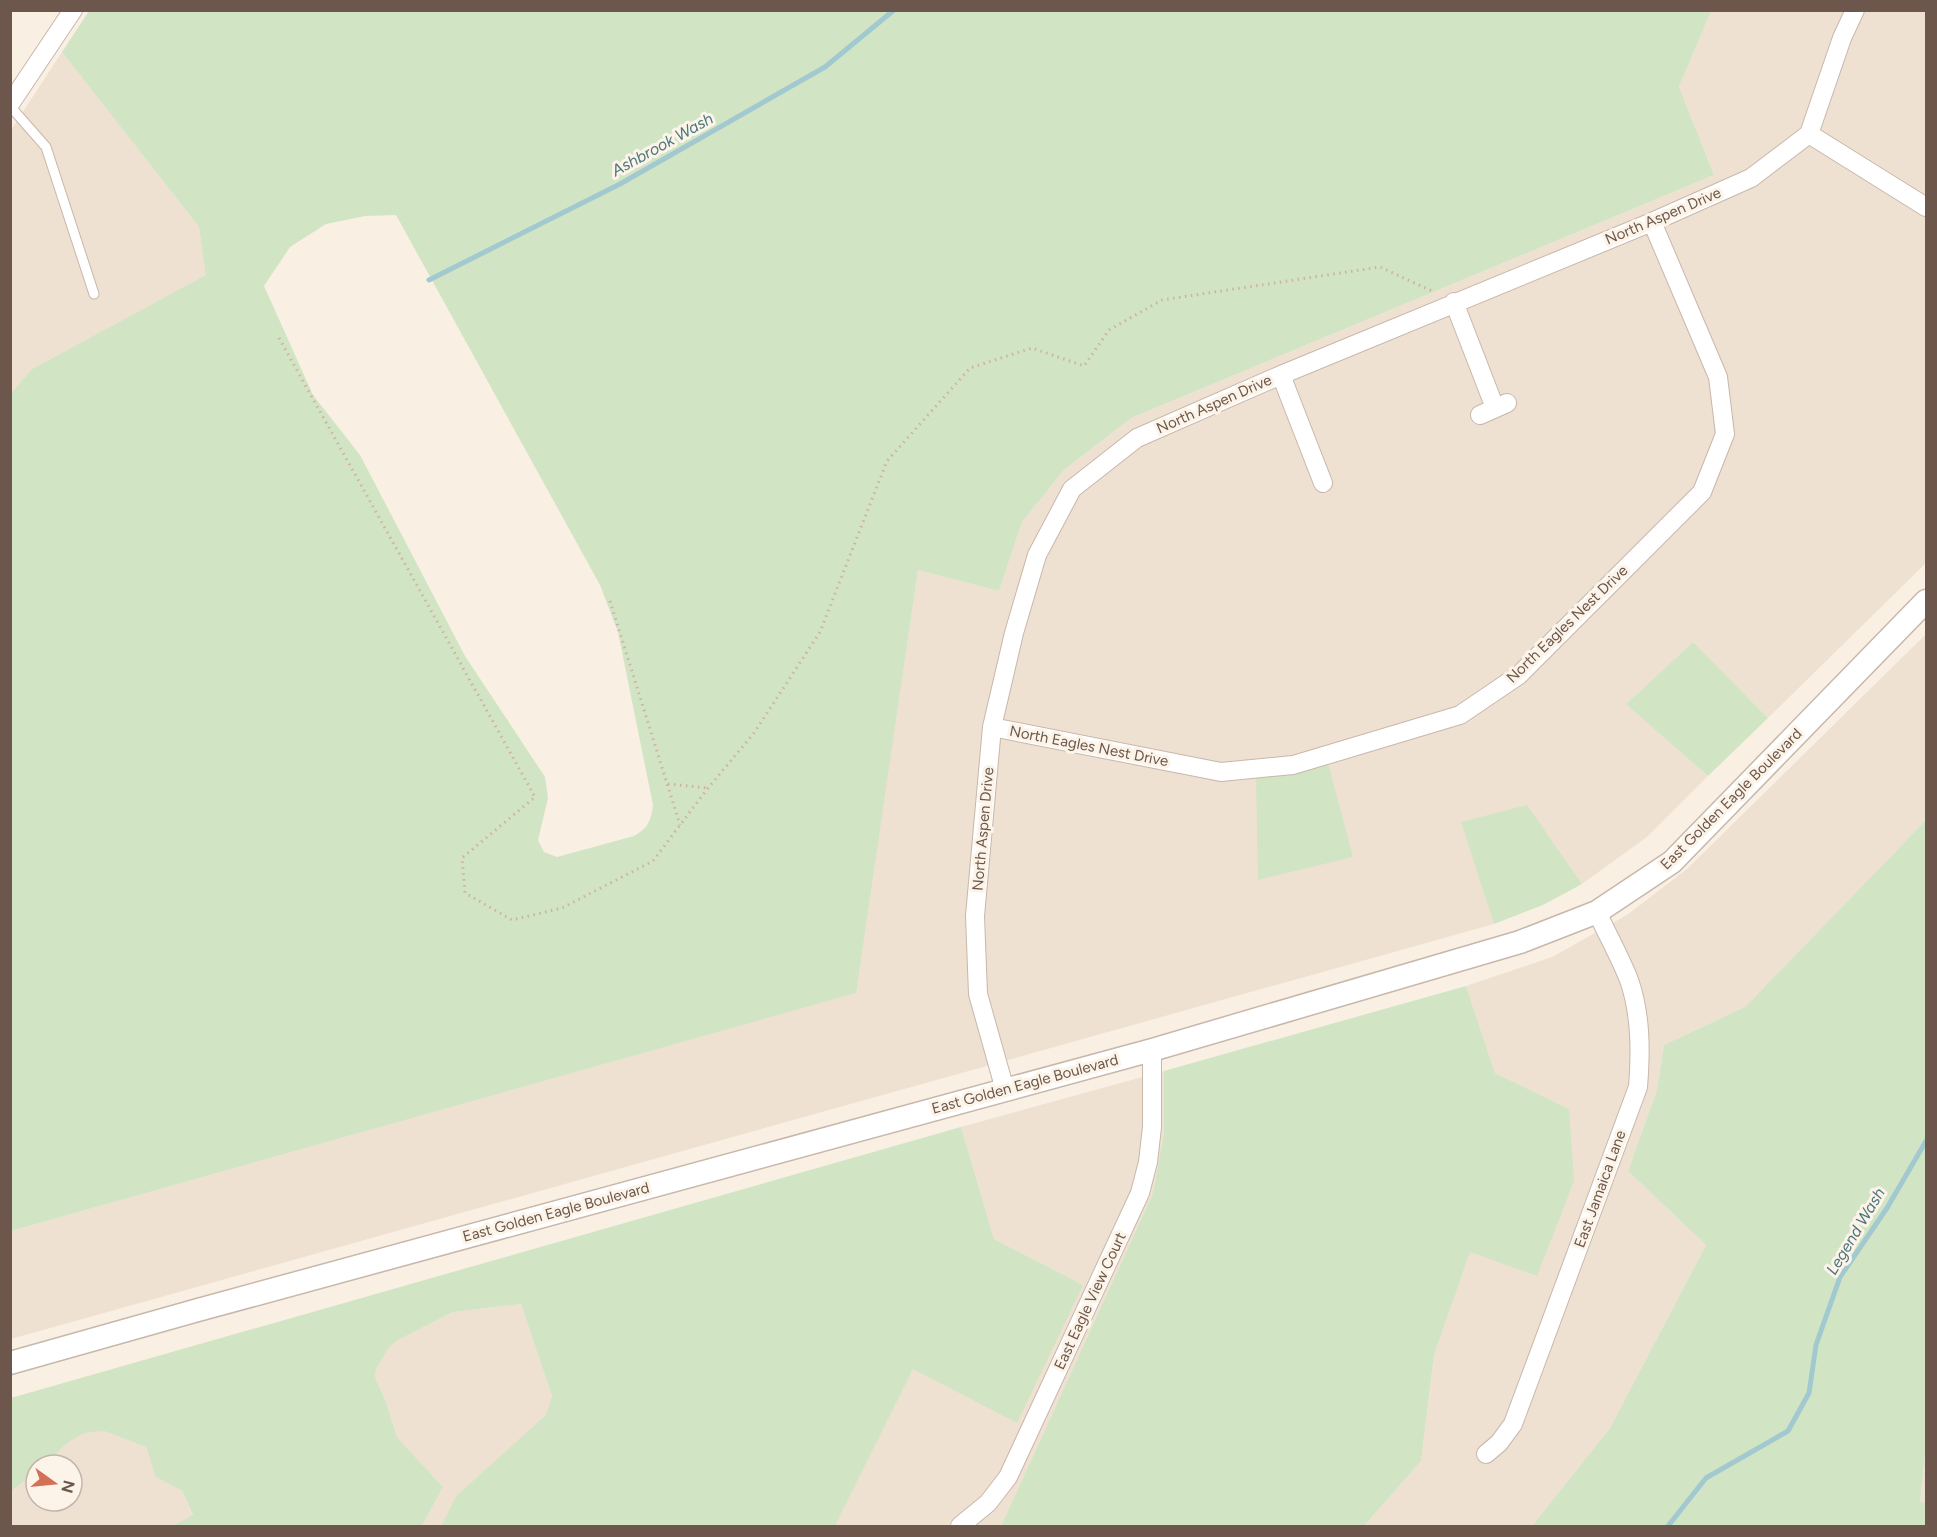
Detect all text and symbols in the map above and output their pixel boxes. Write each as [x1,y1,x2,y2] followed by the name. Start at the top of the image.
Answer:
[607,109,716,181] water label: Ashbrook Wash
[1602,183,1724,249] street label: North Aspen Drive
[1154,371,1274,437] street label: North Aspen Drive
[1503,561,1631,687] street label: North Eagles Nest Drive
[1008,722,1170,770] street label: North Eagles Nest Drive
[1657,725,1805,873] street label: East Golden Eagle Boulevard
[969,766,997,892] street label: North Aspen Drive
[930,1050,1120,1118] street label: East Golden Eagle Boulevard
[1570,1128,1630,1250] street label: East Jamaica Lane
[461,1178,651,1246] street label: East Golden Eagle Boulevard
[1822,1184,1889,1278] water label: Legend Wash
[1050,1229,1130,1373] street label: East Eagle View Court
[24,1453,84,1513] north arrow
[57,1478,79,1495] text: N

